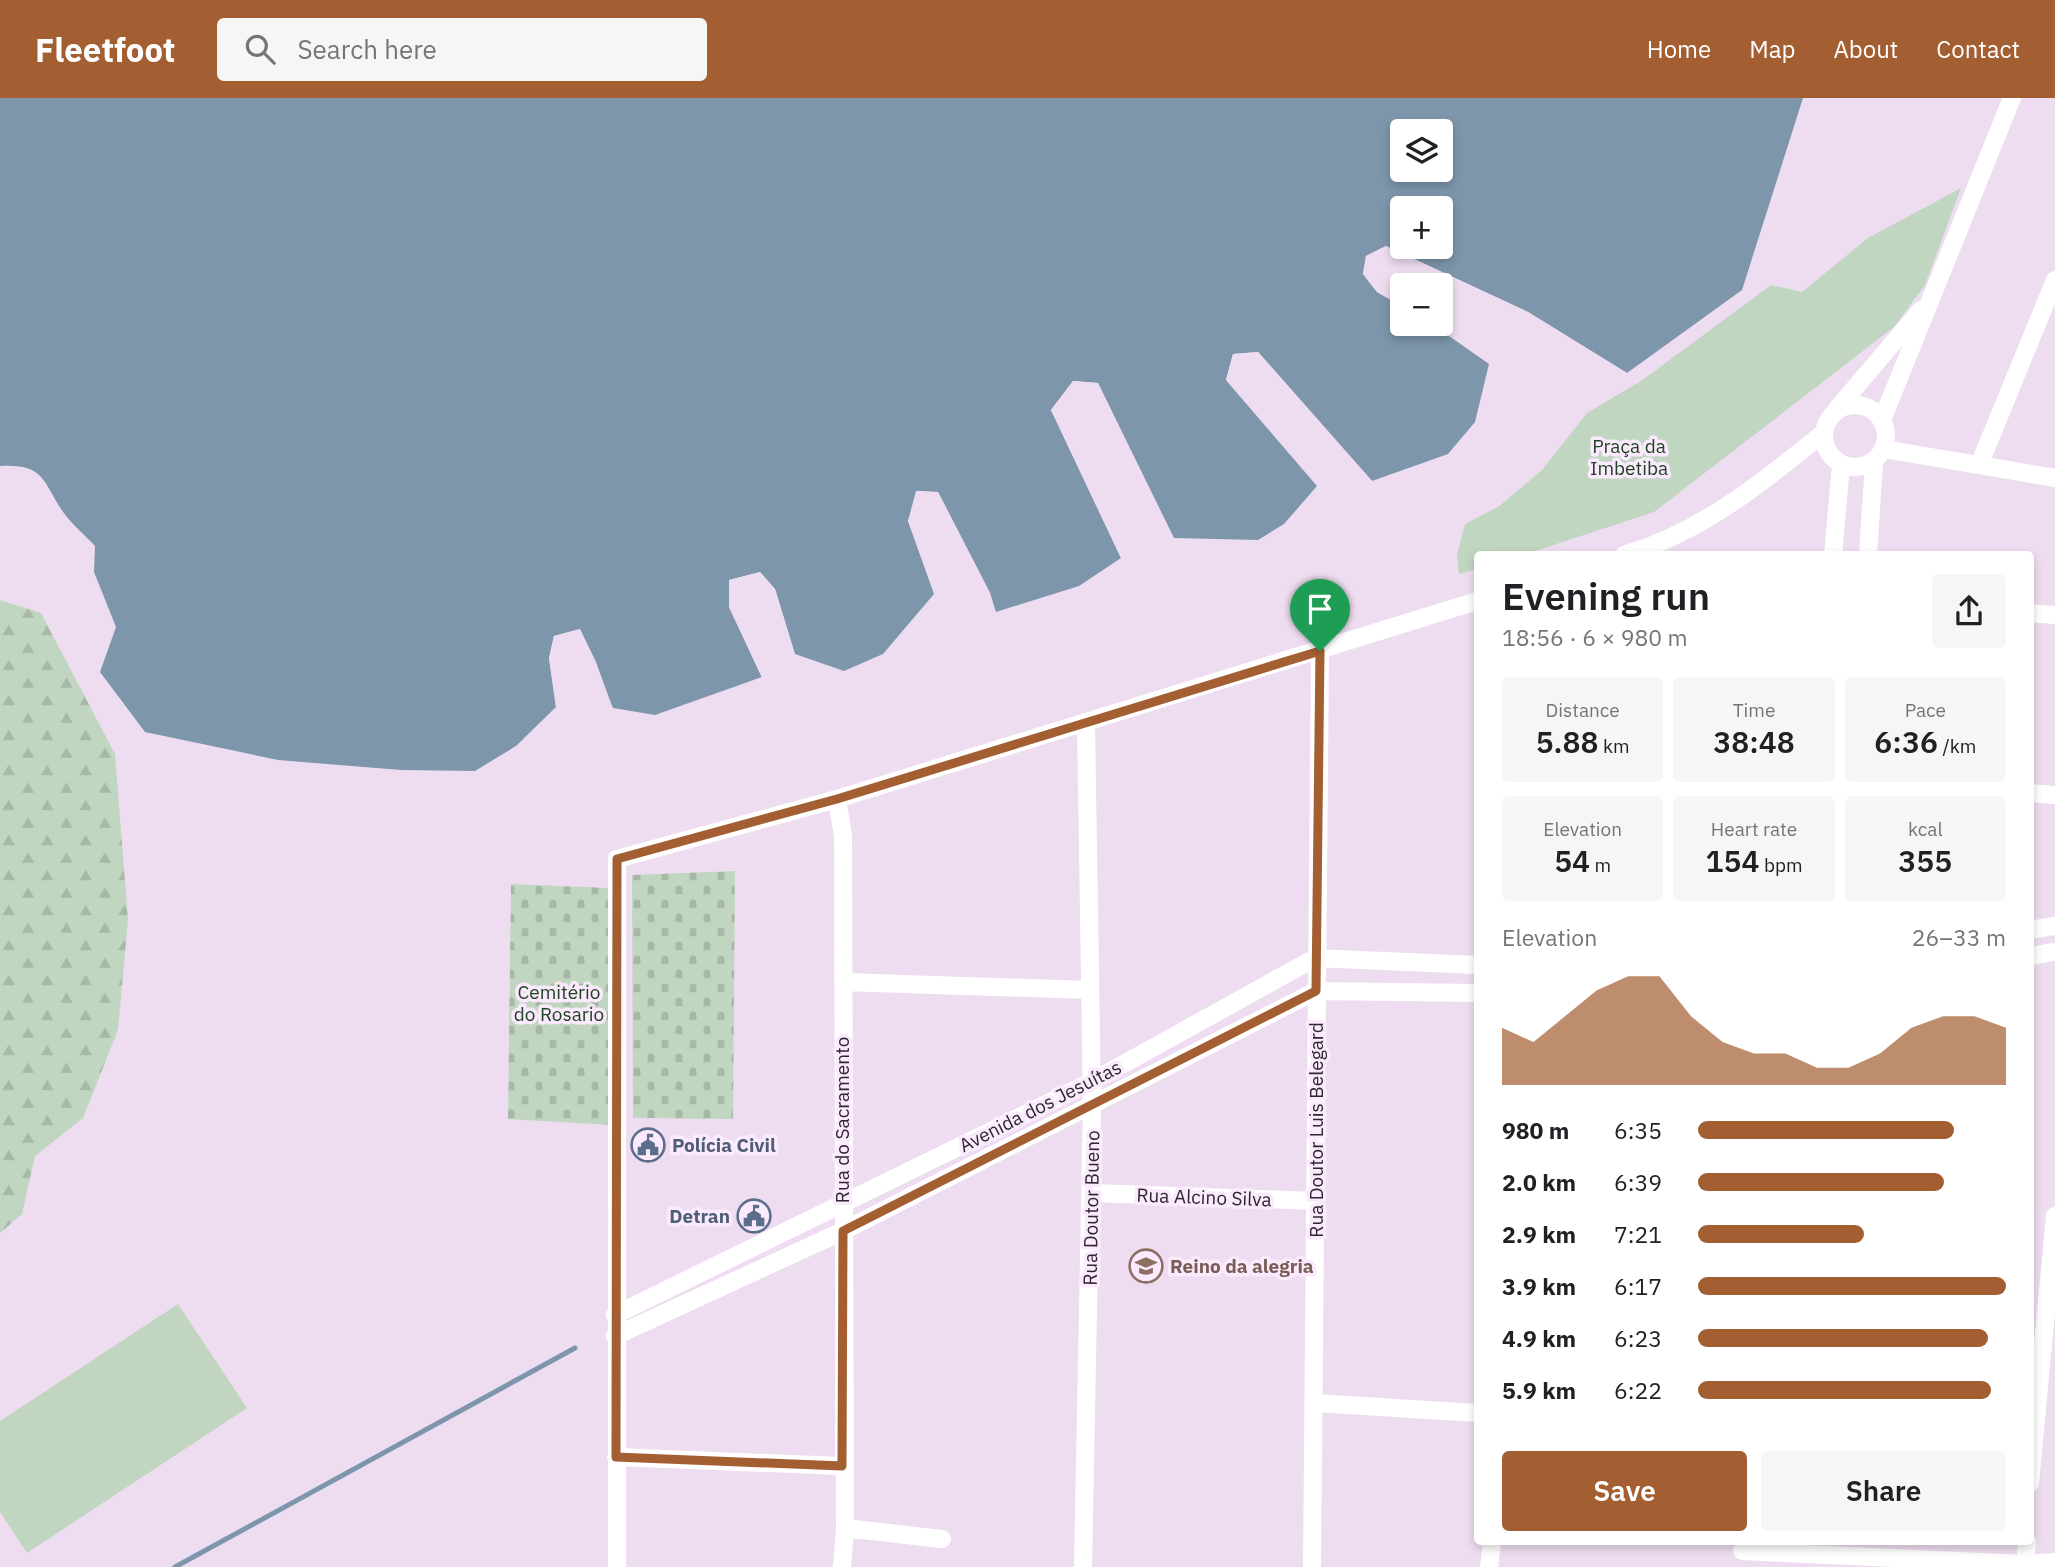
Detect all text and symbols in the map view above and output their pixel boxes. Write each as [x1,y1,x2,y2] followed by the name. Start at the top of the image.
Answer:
[217,18,707,81] search box
[35,28,175,71] text: Fleetfoot
[241,30,279,68] icon: search
[297,32,437,66] text: Search here
[1647,33,1711,65] text: Home
[1749,33,1795,65] text: Map
[1833,33,1898,65] text: About
[1936,33,2020,65] text: Contact
[1390,119,1453,336] map controls
[1390,119,1453,182] button: layers
[1390,196,1453,259] button: +
[1390,273,1453,336] button: −
[1590,434,1668,480] park label: Praça da Imbetiba
[1502,571,1710,620] text: Evening run
[1932,574,2006,648] button: share
[1290,579,1350,651] pin
[1301,590,1339,628] icon: arrive
[1502,622,1688,652] text: 18:56 · 6 × 980 m
[1546,698,1620,722] text: Distance
[1733,698,1775,722] text: Time
[1905,698,1946,722] text: Pace
[1536,722,1599,761] text: 5.88
[1713,722,1795,761] text: 38:48
[1874,722,1938,761] text: 6:36
[1599,734,1630,758] text: km
[1938,734,1976,758] text: /km
[1543,817,1622,841] text: Elevation
[1711,817,1797,841] text: Heart rate
[1908,817,1943,841] text: kcal
[1554,841,1590,880] text: 54
[1705,841,1759,880] text: 154
[1898,841,1952,880] text: 355
[1590,853,1611,877] text: m
[1759,853,1803,877] text: bpm
[1502,922,1597,952] text: Elevation
[1912,922,2006,952] text: 26–33 m
[514,980,604,1026] park label: Cemitério do Rosario
[1304,1022,1328,1238] street label: Rua Doutor Luis Belegard
[830,1037,854,1203] street label: Rua do Sacramento
[955,1055,1125,1157] street label: Avenida dos Jesuítas
[1502,1115,1569,1145] text: 980 m
[1614,1115,1662,1145] text: 6:35
[629,1126,667,1164] public building icon: Polícia Civil
[1078,1130,1104,1286] street label: Rua Doutor Bueno
[672,1133,776,1157] place label: Polícia Civil
[1502,1167,1576,1197] text: 2.0 km
[1614,1167,1662,1197] text: 6:39
[1136,1183,1272,1211] street label: Rua Alcino Silva
[735,1197,773,1235] public building icon: Detran
[669,1204,730,1228] place label: Detran
[1502,1219,1576,1249] text: 2.9 km
[1614,1219,1662,1249] text: 7:21
[1127,1247,1165,1285] school or university icon: Reino da alegria
[1170,1254,1314,1278] place label: Reino da alegria
[1502,1271,1576,1301] text: 3.9 km
[1614,1271,1662,1301] text: 6:17
[1502,1323,1576,1353] text: 4.9 km
[1614,1323,1662,1353] text: 6:23
[1502,1375,1576,1405] text: 5.9 km
[1614,1375,1662,1405] text: 6:22
[1502,1451,1747,1531] button: Save
[1761,1451,2006,1531] button: Share

